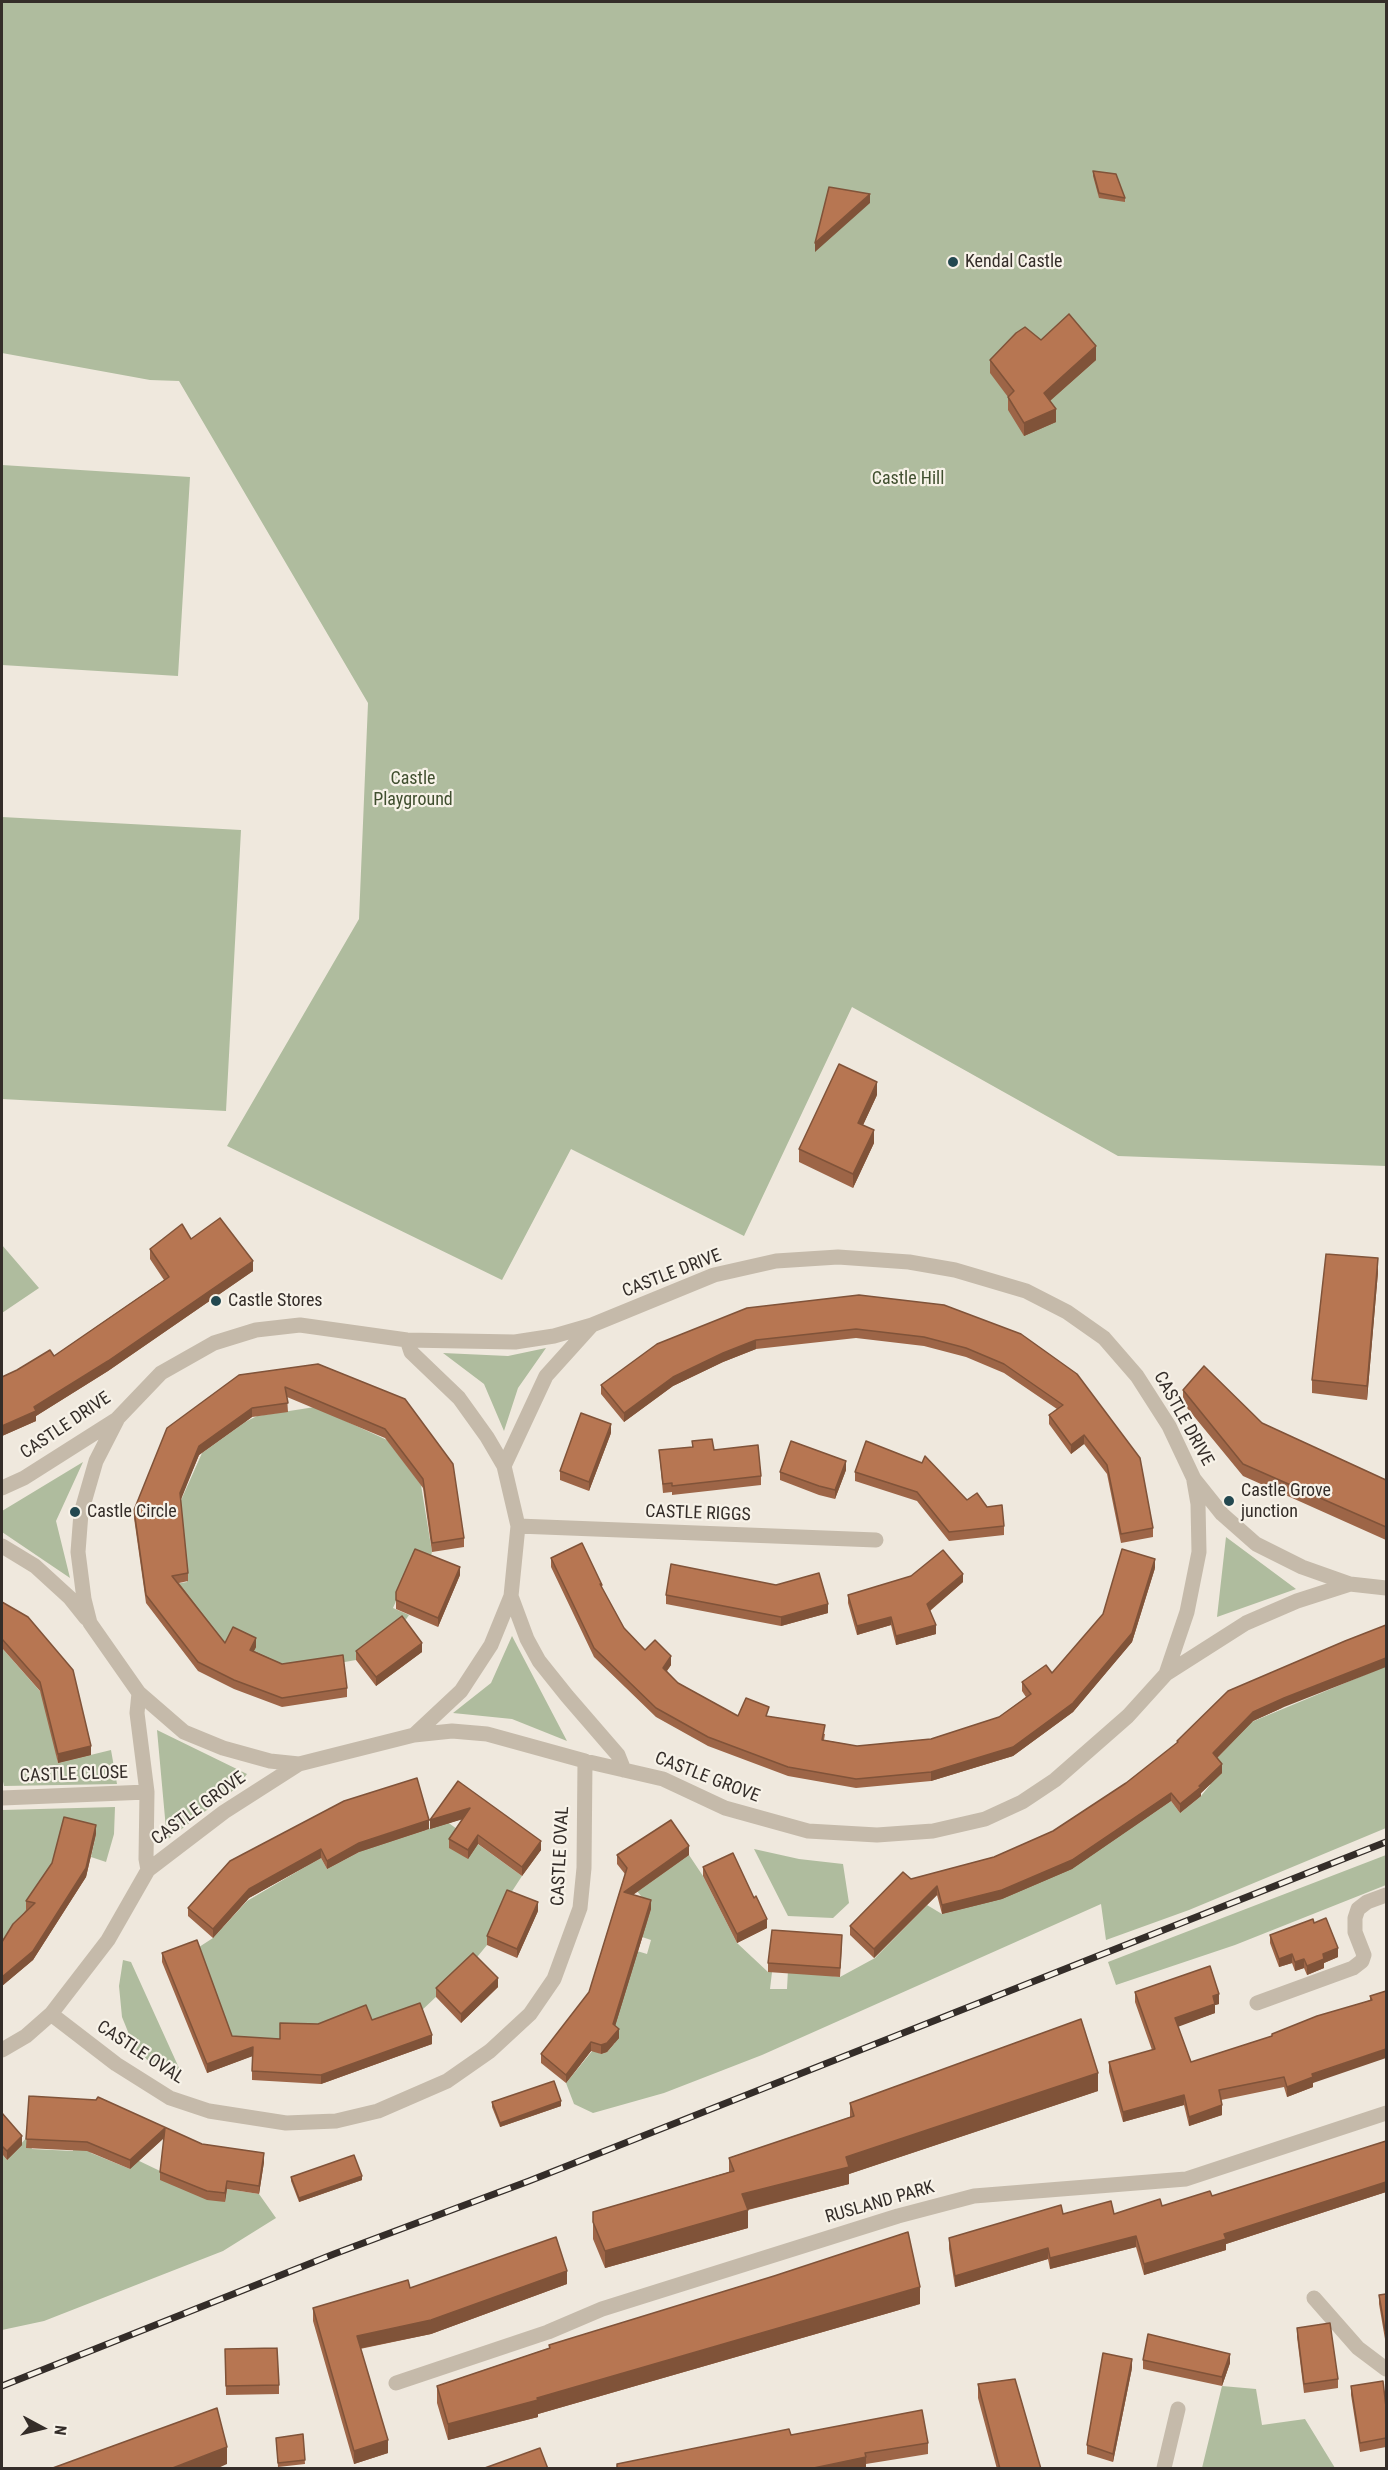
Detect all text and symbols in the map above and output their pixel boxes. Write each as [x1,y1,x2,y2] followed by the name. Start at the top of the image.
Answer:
[965,251,1062,273] place label: Kendal Castle
[946,255,960,269] marker: Kendal Castle
[872,468,944,490] park label: Castle Hill
[373,768,453,810] park label: Castle Playground
[619,1245,725,1303] street label: CASTLE DRIVE
[228,1290,323,1312] place label: Castle Stores
[209,1294,223,1308] marker: Castle Stores
[1148,1368,1218,1470] street label: CASTLE DRIVE
[17,1388,115,1464] street label: CASTLE DRIVE
[1241,1480,1331,1522] place label: Castle Grove junction
[1222,1494,1236,1508] marker: Castle Grove junction
[87,1501,177,1523] place label: Castle Circle
[645,1501,751,1527] street label: CASTLE RIGGS
[68,1505,82,1519] marker: Castle Circle
[651,1748,763,1808] street label: CASTLE GROVE
[20,1762,128,1788] street label: CASTLE CLOSE
[148,1768,250,1850] street label: CASTLE GROVE
[548,1806,574,1906] street label: CASTLE OVAL
[92,2017,188,2089] street label: CASTLE OVAL
[823,2177,937,2229] street label: RUSLAND PARK
[12,2398,72,2458] north arrow
[50,2424,70,2436] text: N

